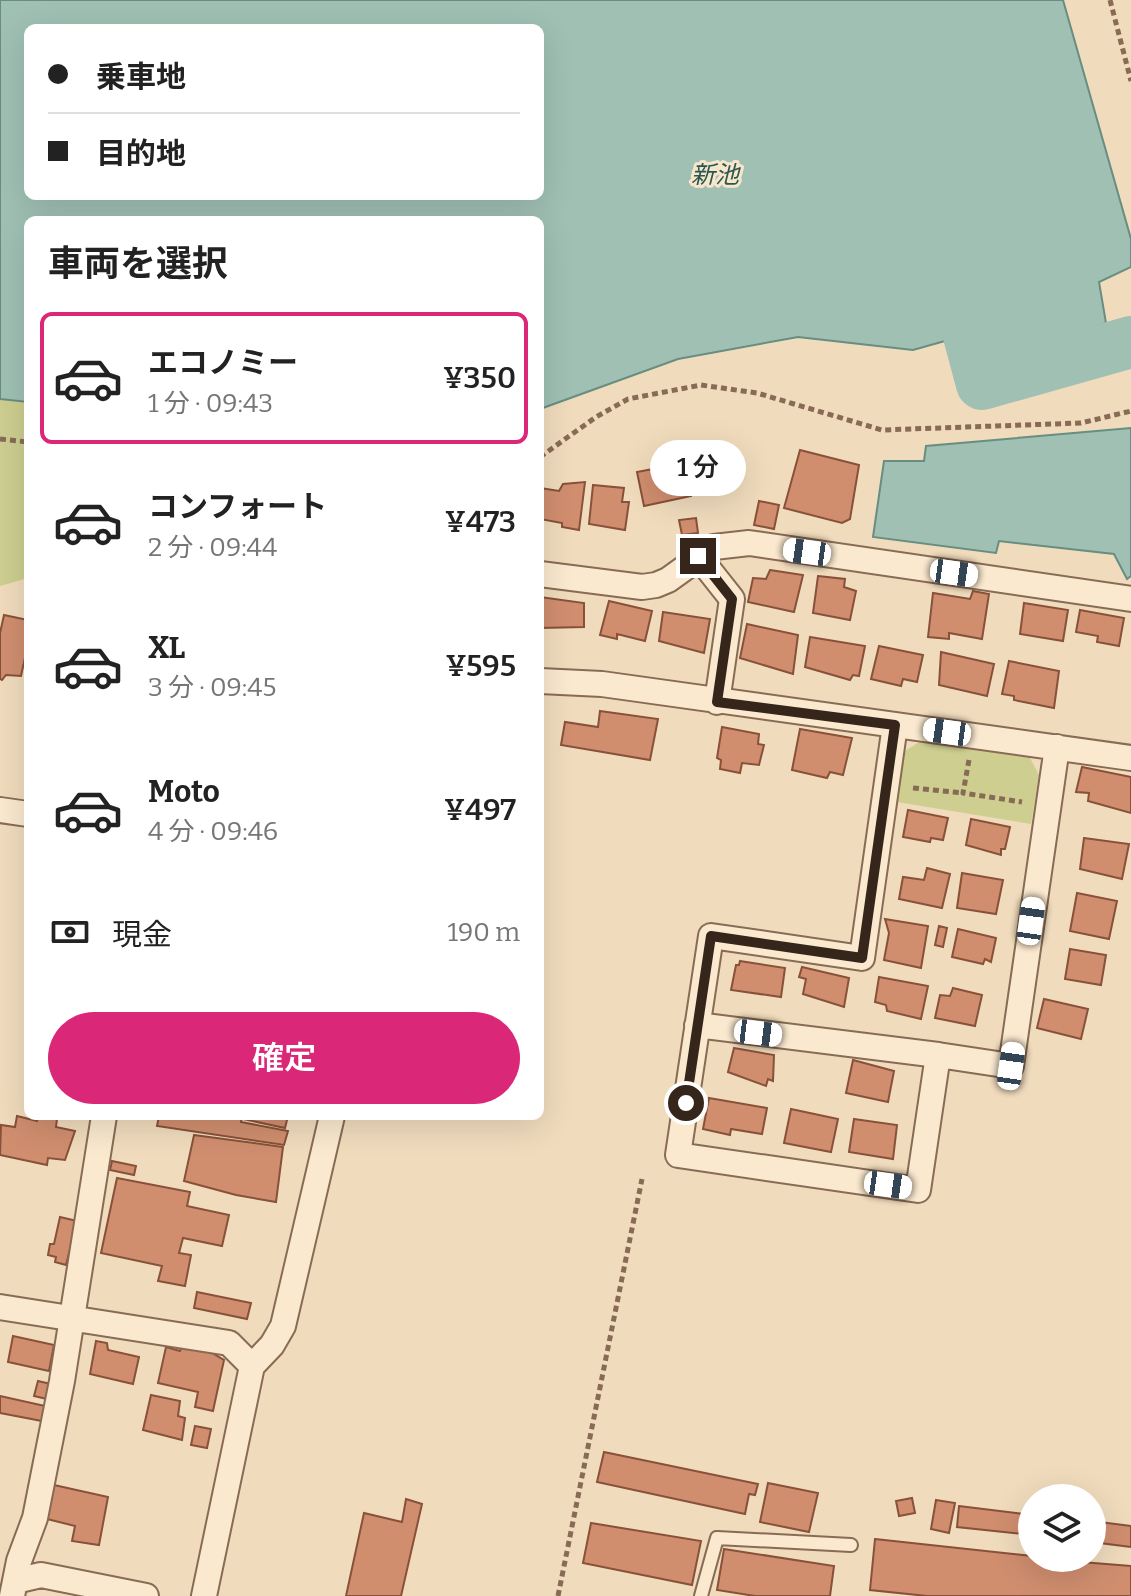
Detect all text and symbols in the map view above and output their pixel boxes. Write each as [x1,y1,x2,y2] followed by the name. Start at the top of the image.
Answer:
[96,59,186,95] text: 乗車地
[96,136,186,172] text: 目的地
[691,161,741,189] water label: 新池
[48,242,228,286] text: 車両を選択
[52,342,124,414] icon: car
[148,345,298,381] text: エコノミー
[443,360,516,396] text: ¥350
[148,388,273,419] text: 1 分 · 09:43
[650,440,746,496] callout: 1 分
[677,452,719,483] text: 1 分
[52,486,124,558] icon: car
[148,489,327,525] text: コンフォート
[445,504,516,540] text: ¥473
[148,532,277,563] text: 2 分 · 09:44
[782,537,832,567] car
[680,538,716,574] route end
[929,558,979,588] car
[52,630,124,702] icon: car
[148,630,185,666] text: XL
[445,648,516,684] text: ¥595
[148,672,276,703] text: 3 分 · 09:45
[922,717,972,747] car
[52,774,124,846] icon: car
[148,774,220,810] text: Moto
[444,792,516,828] text: ¥497
[148,816,278,847] text: 4 分 · 09:46
[1016,896,1046,946] car
[48,910,92,954] icon: cash
[112,917,172,953] text: 現金
[448,917,520,948] text: 190 m
[48,1012,520,1104] button: 確定
[733,1018,783,1048] car
[996,1041,1026,1091] car
[668,1085,704,1121] route start
[863,1170,913,1200] car
[1018,1484,1106,1572] map controls
[1018,1484,1106,1572] button: layers

